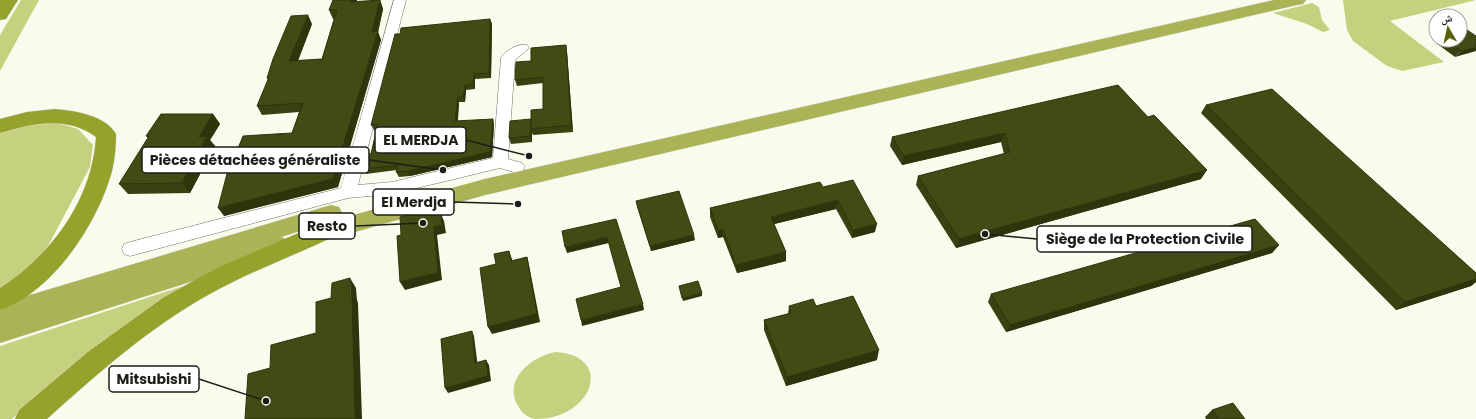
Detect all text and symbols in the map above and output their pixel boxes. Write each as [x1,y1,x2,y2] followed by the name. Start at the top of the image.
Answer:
[1428,8,1468,48] north arrow
[1439,9,1454,27] text: ش
[375,127,466,153] callout: EL MERDJA
[383,130,459,150] text: EL MERDJA
[142,147,369,173] callout: Pièces détachées généraliste
[150,150,361,170] text: Pièces détachées généraliste
[373,189,454,215] callout: El Merdja
[381,192,447,212] text: El Merdja
[299,213,355,239] callout: Resto
[307,216,347,236] text: Resto
[1037,226,1252,252] callout: Siège de la Protection Civile
[1046,229,1244,249] text: Siège de la Protection Civile
[109,366,199,392] callout: Mitsubishi
[117,369,191,389] text: Mitsubishi

